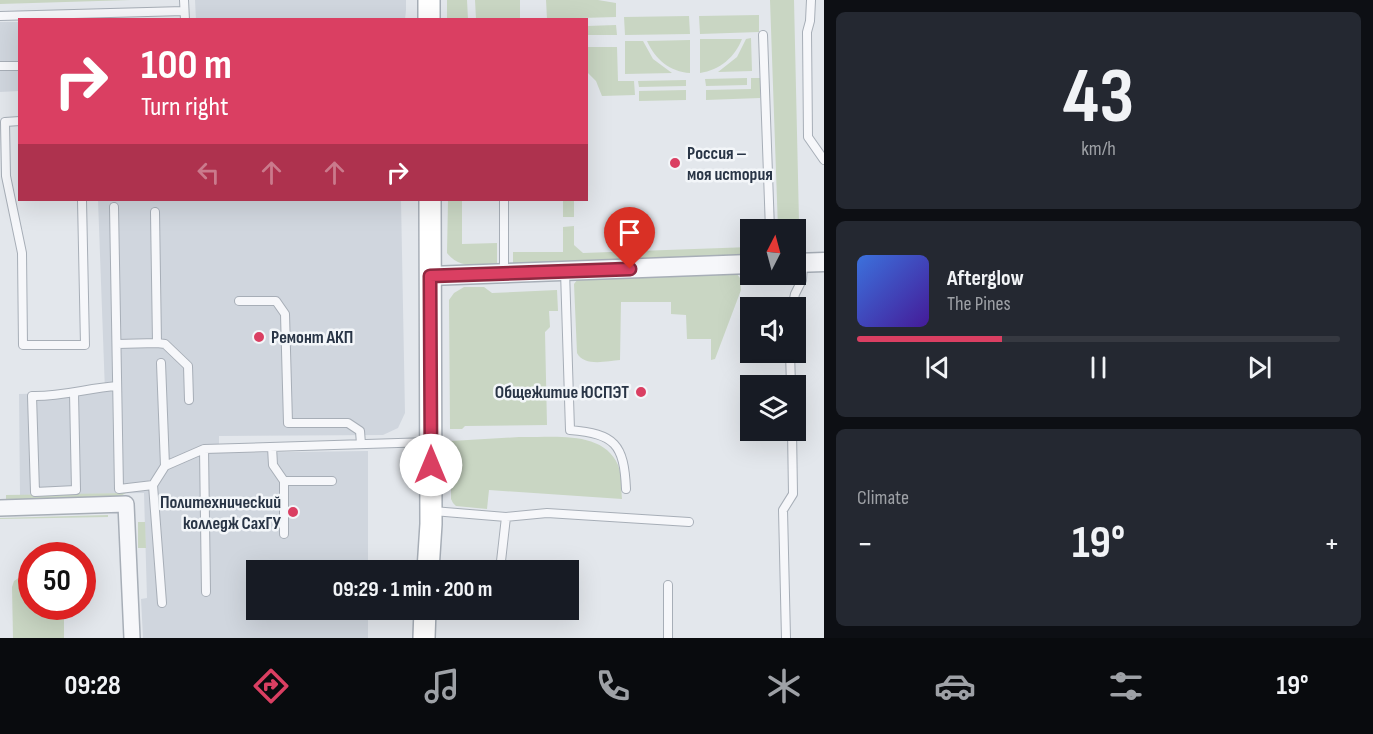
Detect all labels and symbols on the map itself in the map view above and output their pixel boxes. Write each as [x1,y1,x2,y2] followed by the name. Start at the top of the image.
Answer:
[687,143,773,185] place label: Россия – моя история
[668,156,682,170] marker: Россия – моя история
[604,207,655,269] pin
[740,219,806,285] north arrow
[271,327,353,348] place label: Ремонт АКП
[252,330,266,344] marker: Ремонт АКП
[495,382,629,403] place label: Общежитие ЮСПЭТ
[634,385,648,399] marker: Общежитие ЮСПЭТ
[399,433,463,497] position arrow
[160,492,282,534] place label: Политехнический колледж СахГУ
[286,505,300,519] marker: Политехнический колледж СахГУ
[18,542,96,620] speed limit sign: 50

